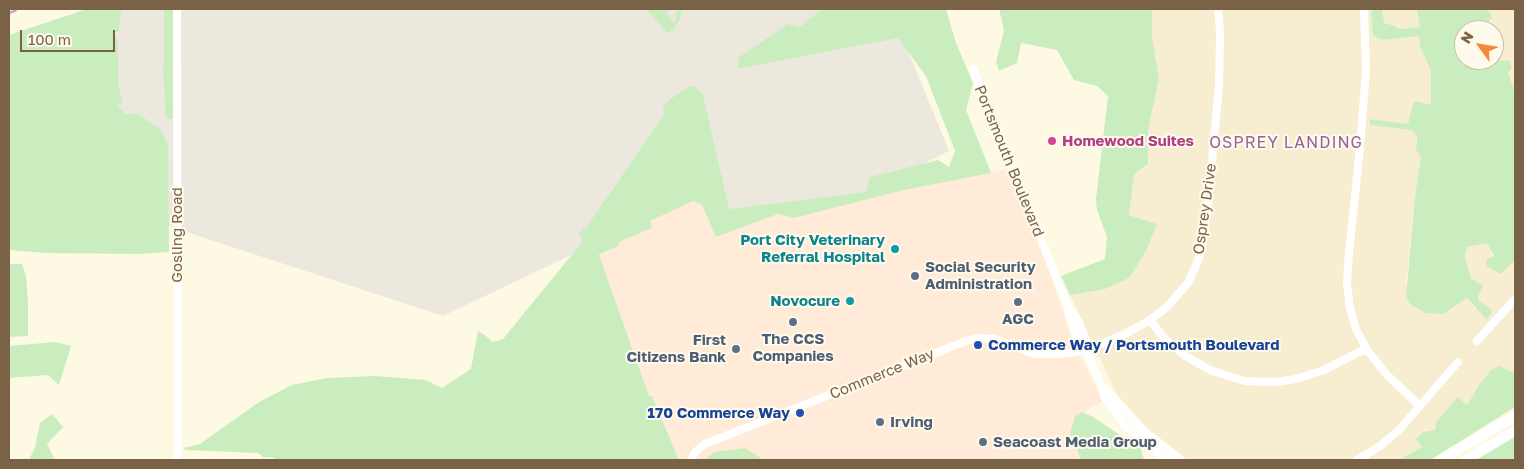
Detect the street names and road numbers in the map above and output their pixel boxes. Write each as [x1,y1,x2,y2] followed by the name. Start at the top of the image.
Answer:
[970,83,1048,239] street label: Portsmouth Boulevard
[1190,162,1220,256] street label: Osprey Drive
[168,187,186,283] street label: Gosling Road
[827,345,937,403] street label: Commerce Way

